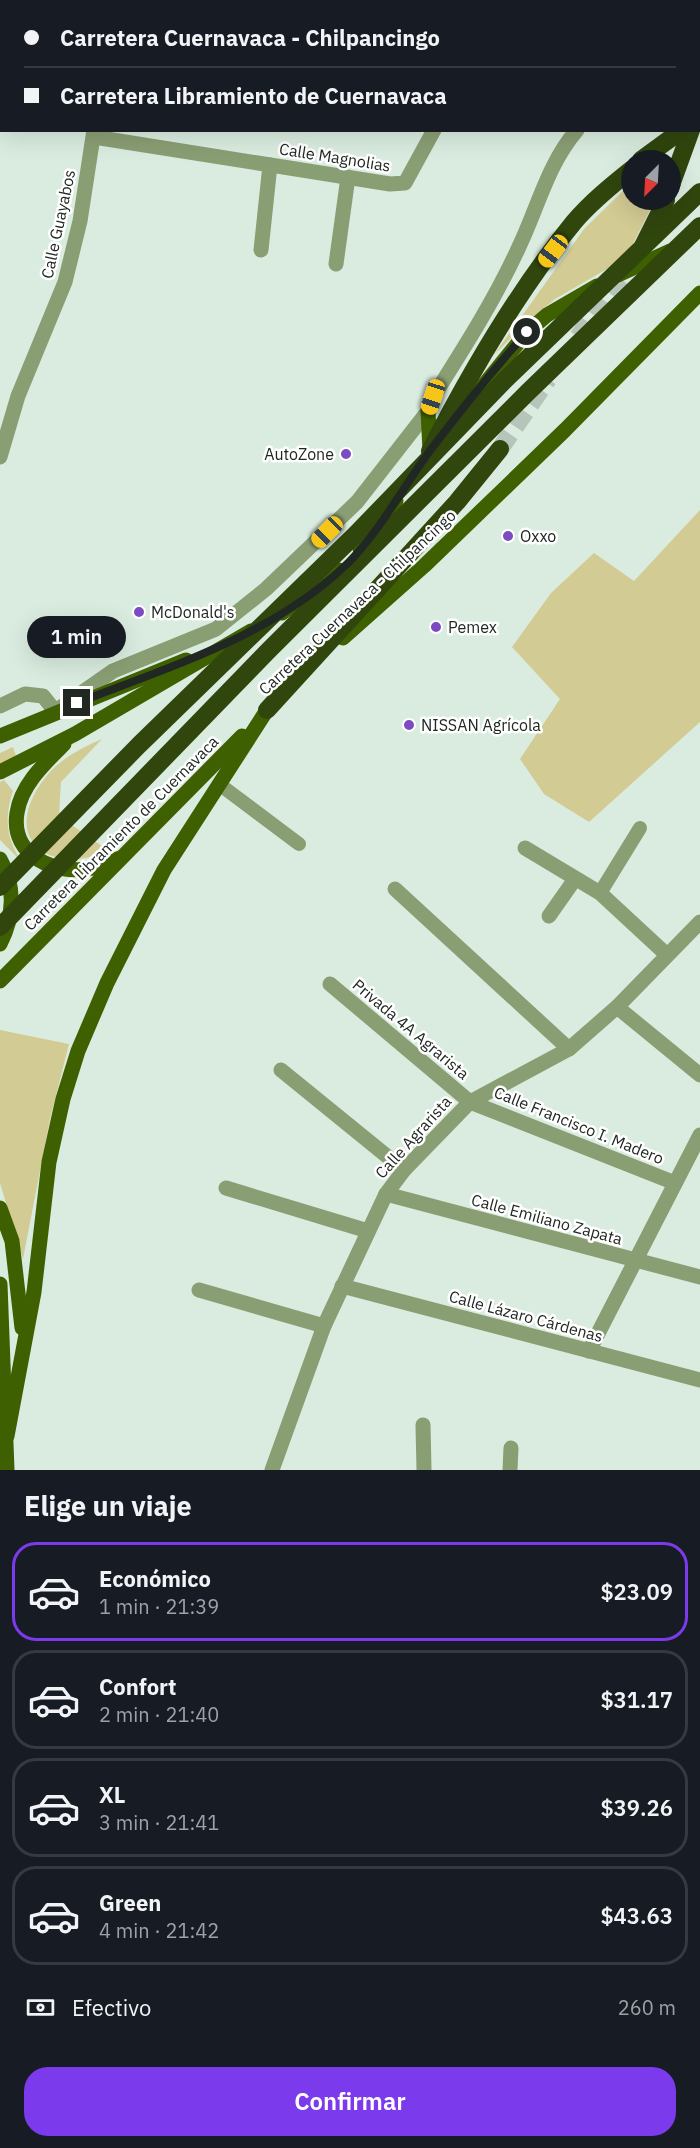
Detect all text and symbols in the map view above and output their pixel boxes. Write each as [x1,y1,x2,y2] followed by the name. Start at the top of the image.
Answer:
[60,23,440,52] text: Carretera Cuernavaca - Chilpancingo
[60,81,447,110] text: Carretera Libramiento de Cuernavaca
[278,138,392,176] street label: Calle Magnolias
[621,150,681,210] north arrow
[621,150,681,210] map controls
[37,168,79,280] street label: Calle Guayabos
[535,231,571,271] car
[513,318,540,345] route start
[419,377,447,417] car
[264,444,334,464] place label: AutoZone
[339,447,353,461] marker: AutoZone
[254,505,460,699] street label: Carretera Cuernavaca - Chilpancingo
[308,513,346,551] car
[520,526,556,546] place label: Oxxo
[501,529,515,543] marker: Oxxo
[151,602,235,622] place label: McDonald's
[132,605,146,619] marker: McDonald's
[28,616,127,658] callout: 1 min
[448,617,497,637] place label: Pemex
[429,620,443,634] marker: Pemex
[51,623,102,650] text: 1 min
[63,689,90,716] route end
[421,715,541,735] place label: NISSAN Agrícola
[402,718,416,732] marker: NISSAN Agrícola
[20,731,223,934] street label: Carretera Libramiento de Cuernavaca
[349,975,474,1084] street label: Privada 4A Agrarista
[491,1082,667,1168] street label: Calle Francisco I. Madero
[371,1091,456,1182] street label: Calle Agrarista
[469,1189,625,1249] street label: Calle Emiliano Zapata
[447,1286,605,1346] street label: Calle Lázaro Cárdenas
[24,1488,192,1523] text: Elige un viaje
[99,1564,211,1593] text: Económico
[27,1565,81,1619] icon: car
[600,1577,673,1606] text: $23.09
[99,1593,219,1620] text: 1 min · 21:39
[99,1672,177,1701] text: Confort
[27,1673,81,1727] icon: car
[600,1685,673,1714] text: $31.17
[99,1701,219,1728] text: 2 min · 21:40
[99,1780,125,1809] text: XL
[27,1781,81,1835] icon: car
[600,1793,673,1822] text: $39.26
[99,1809,219,1836] text: 3 min · 21:41
[99,1888,161,1917] text: Green
[27,1889,81,1943] icon: car
[600,1901,673,1930] text: $43.63
[99,1917,219,1944] text: 4 min · 21:42
[24,1991,57,2024] icon: cash
[72,1993,151,2022] text: Efectivo
[618,1994,676,2021] text: 260 m
[24,2067,676,2136] button: Confirmar

